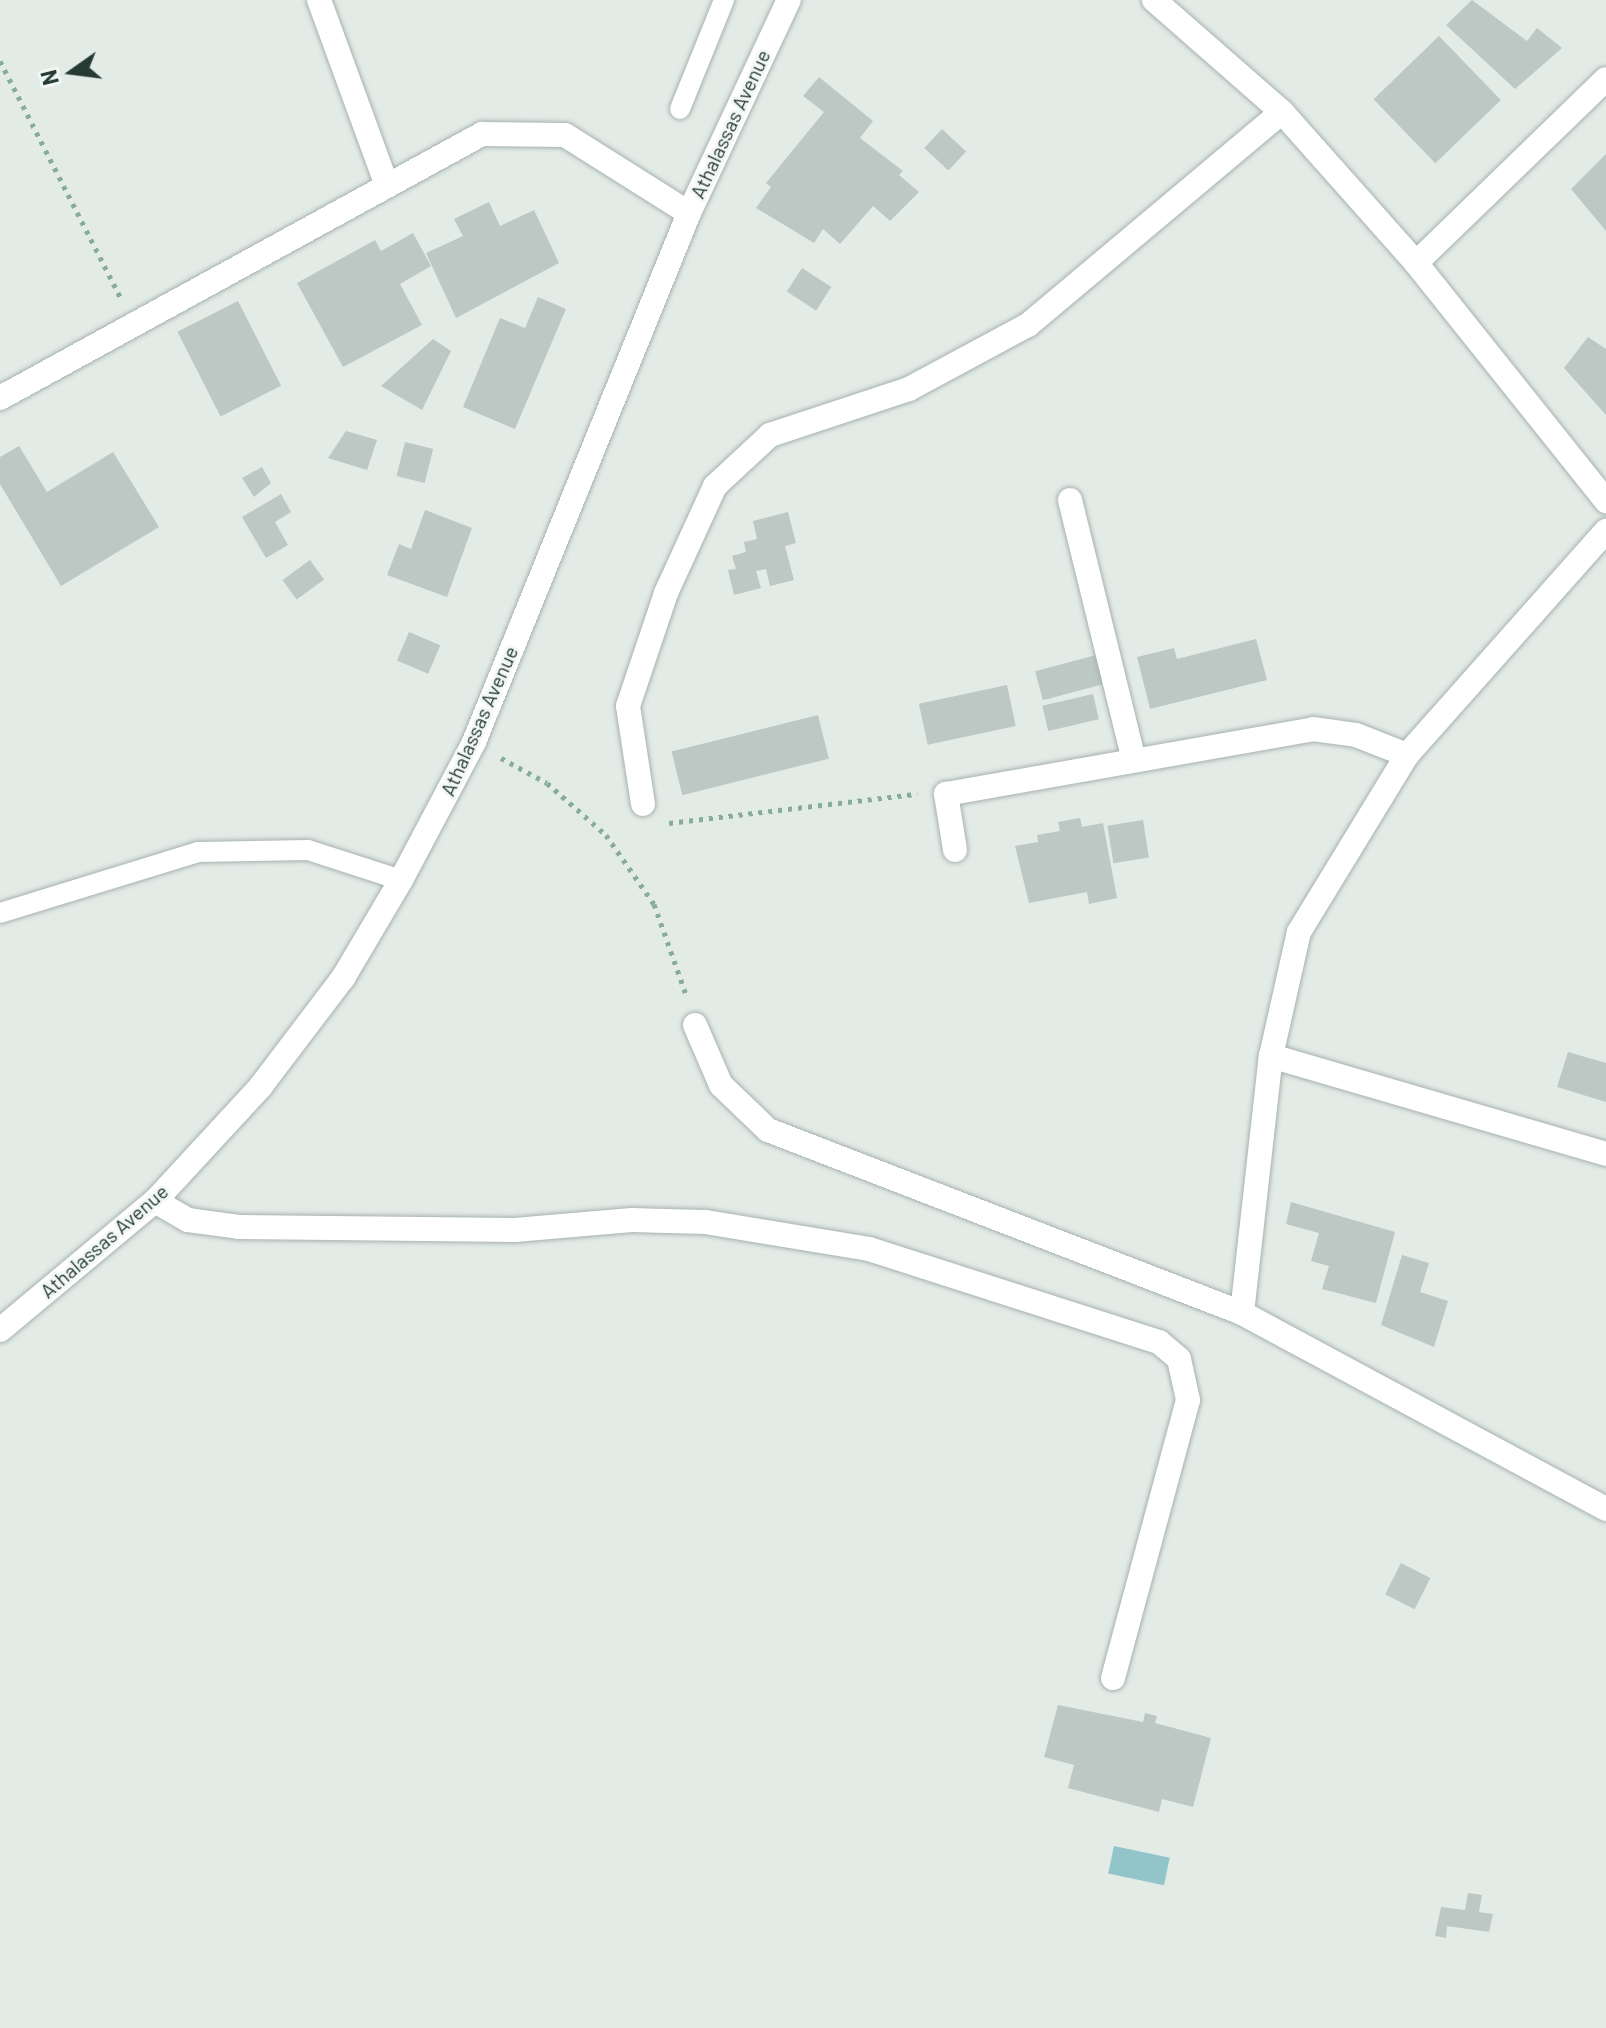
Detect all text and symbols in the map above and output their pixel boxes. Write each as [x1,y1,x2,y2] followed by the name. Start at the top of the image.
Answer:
[32,32,112,112] north arrow
[685,46,775,202] street label: Athalassas Avenue
[34,68,63,88] text: N
[435,642,523,800] street label: Athalassas Avenue
[35,1179,173,1303] street label: Athalassas Avenue

